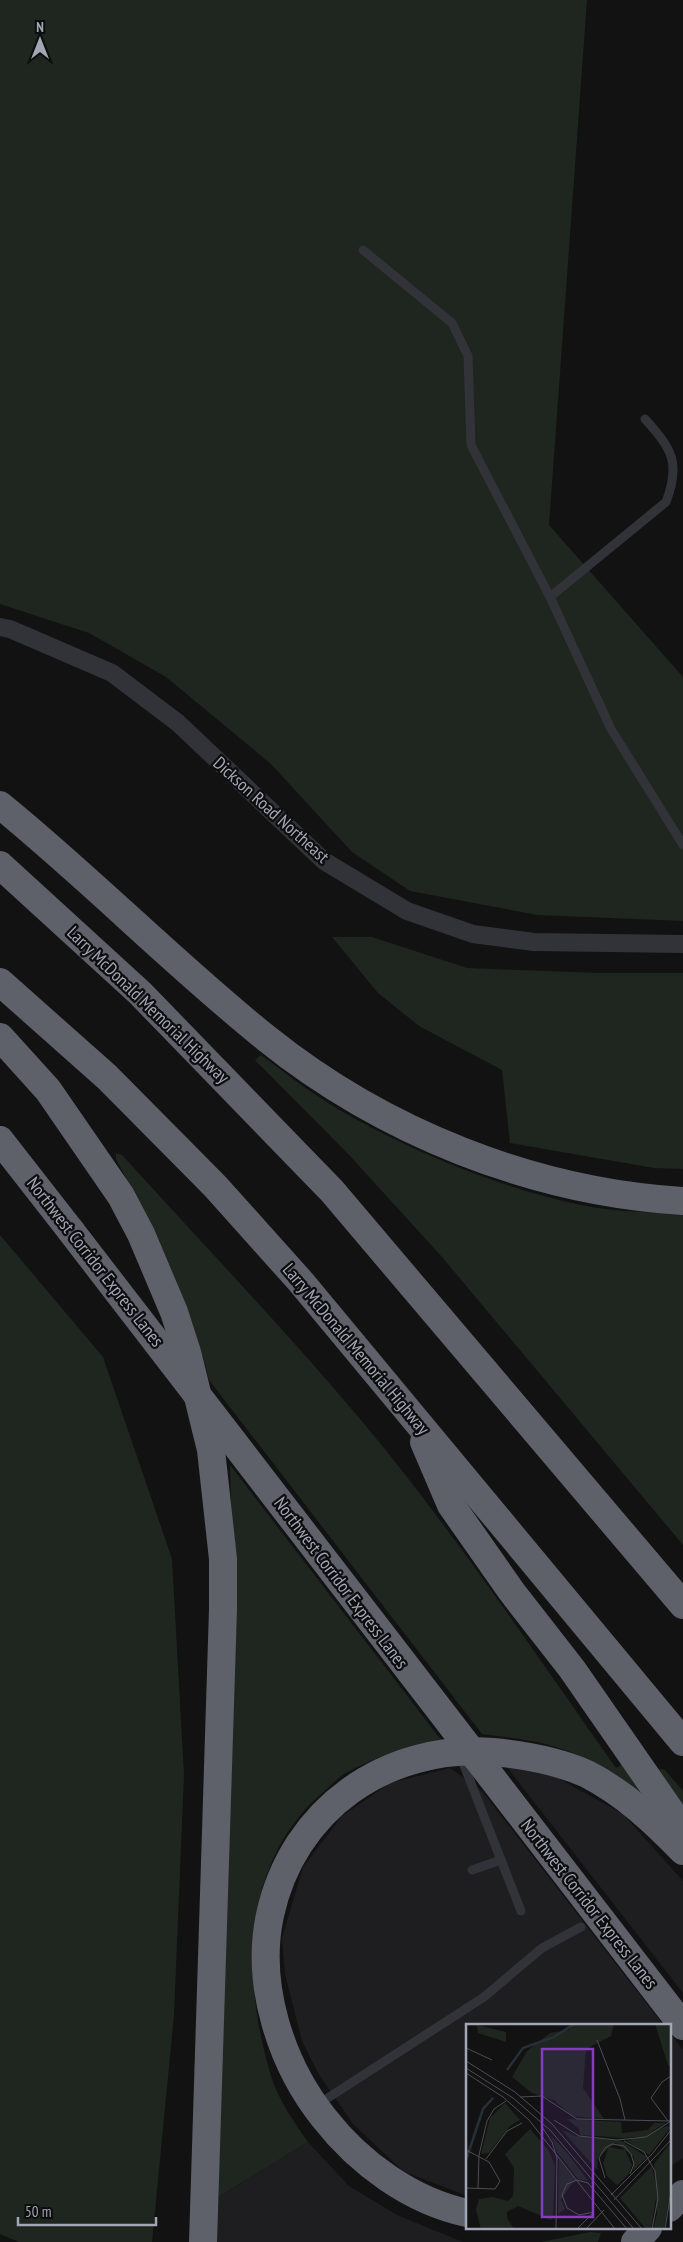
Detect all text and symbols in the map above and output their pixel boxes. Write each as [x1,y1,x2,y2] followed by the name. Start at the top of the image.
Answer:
[15,15,65,65] north arrow
[36,18,44,36] text: N
[209,751,334,868] street label: Dickson Road Northeast
[62,921,234,1088] street label: Larry McDonald Memorial Highway
[22,1172,169,1351] street label: Northwest Corridor Express Lanes
[278,1258,435,1439] street label: Larry McDonald Memorial Highway
[269,1492,414,1673] street label: Northwest Corridor Express Lanes
[516,1814,663,1993] street label: Northwest Corridor Express Lanes
[466,2024,670,2230] inset map
[18,2194,155,2226] scale bar
[25,2202,51,2221] text: 50 m

